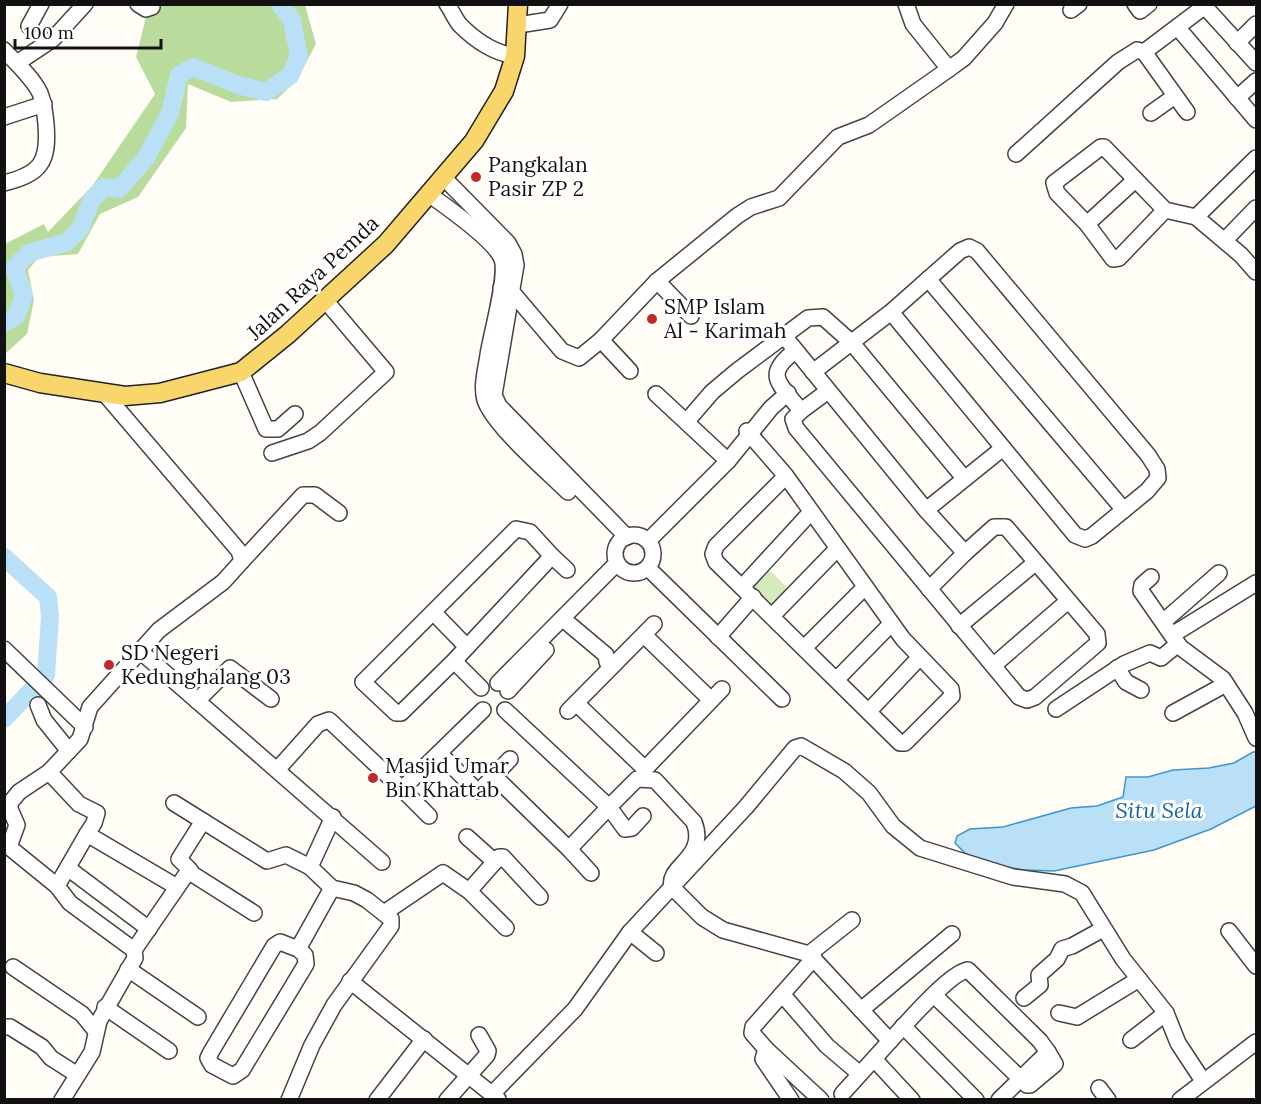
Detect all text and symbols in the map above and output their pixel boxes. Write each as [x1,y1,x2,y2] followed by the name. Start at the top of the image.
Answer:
[15,12,160,50] scale bar
[24,21,74,44] text: 100 m
[488,151,588,202] place label: Pangkalan Pasir ZP 2
[469,170,483,184] marker: Pangkalan Pasir ZP 2
[240,210,384,346] street label: Jalan Raya Pemda
[663,293,787,344] place label: SMP Islam Al - Karimah
[645,312,659,326] marker: SMP Islam Al - Karimah
[121,639,291,690] place label: SD Negeri Kedunghalang 03
[102,658,116,672] marker: SD Negeri Kedunghalang 03
[385,752,509,803] place label: Masjid Umar Bin Khattab
[366,771,380,785] marker: Masjid Umar Bin Khattab
[1115,796,1204,824] water label: Situ Sela

